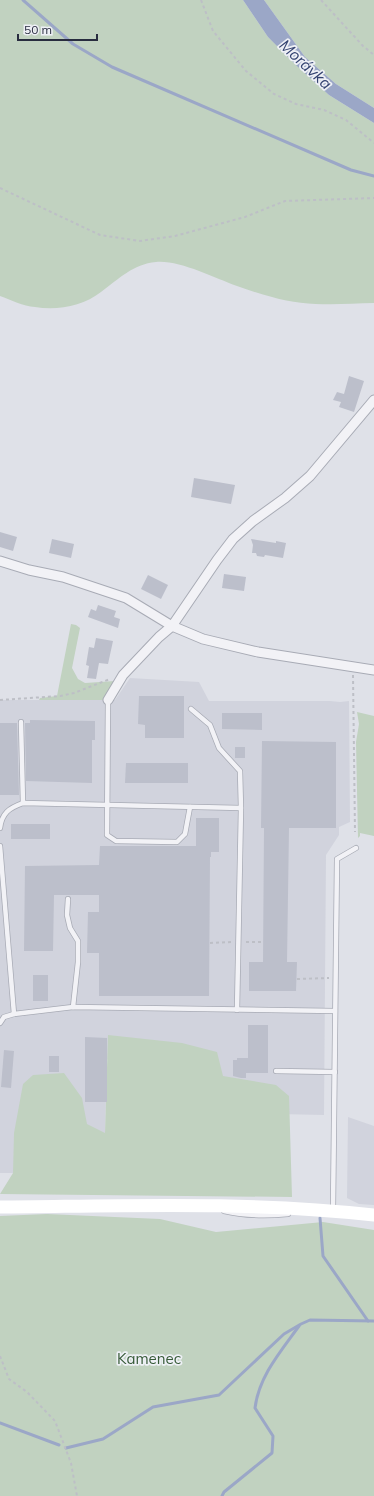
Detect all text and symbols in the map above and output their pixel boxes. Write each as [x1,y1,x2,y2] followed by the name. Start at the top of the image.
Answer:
[18,16,97,42] scale bar
[24,22,52,37] text: 50 m
[276,35,337,94] water label: Morávka
[117,1349,181,1368] park label: Kamenec

